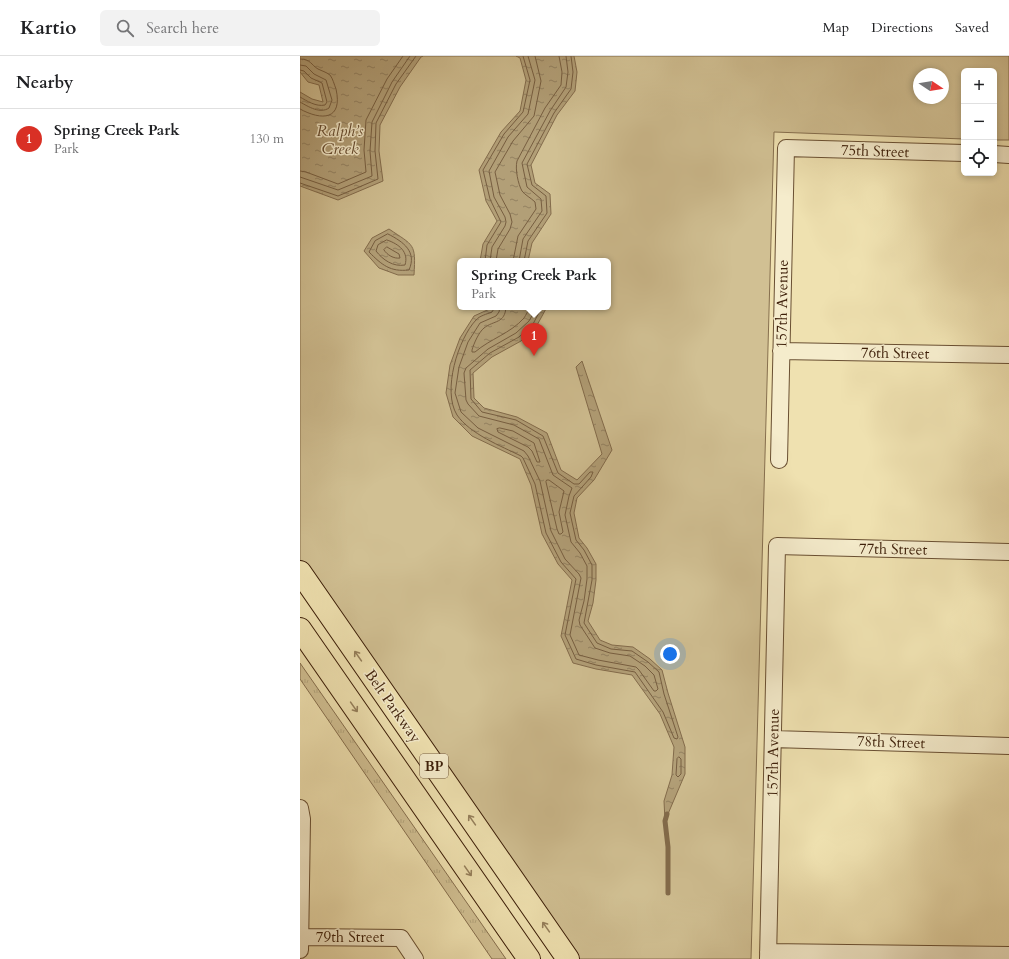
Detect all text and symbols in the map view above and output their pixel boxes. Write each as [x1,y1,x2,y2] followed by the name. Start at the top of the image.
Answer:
[100,10,380,46] search box
[20,15,76,41] text: Kartio
[114,17,136,39] icon: search
[146,18,219,38] text: Search here
[823,18,849,37] text: Map
[871,18,933,37] text: Directions
[955,18,989,37] text: Saved
[913,68,949,104] north arrow
[961,68,997,176] map controls
[961,68,997,104] button: +
[16,71,73,94] text: Nearby
[961,104,997,140] button: −
[54,120,180,140] text: Spring Creek Park
[316,120,364,160] water label: Ralph’s Creek
[26,130,32,148] text: 1
[250,130,284,148] text: 130 m
[54,140,79,158] text: Park
[840,140,910,162] street label: 75th Street
[961,140,997,176] button: locate
[457,258,611,310] popup
[771,259,793,349] street label: 157th Avenue
[471,265,597,285] text: Spring Creek Park
[471,285,496,303] text: Park
[521,323,547,356] pin: 1
[861,342,930,364] street label: 76th Street
[859,538,928,560] street label: 77th Street
[660,644,680,664] your location
[354,650,362,661] one-way arrow
[360,666,426,747] street label: Belt Parkway
[350,701,358,712] one-way arrow
[762,708,784,798] street label: 157th Avenue
[856,731,926,753] street label: 78th Street
[420,754,448,778] road number: BP
[468,815,476,826] one-way arrow
[464,866,472,877] one-way arrow
[542,921,550,932] one-way arrow
[316,927,384,947] street label: 79th Street

